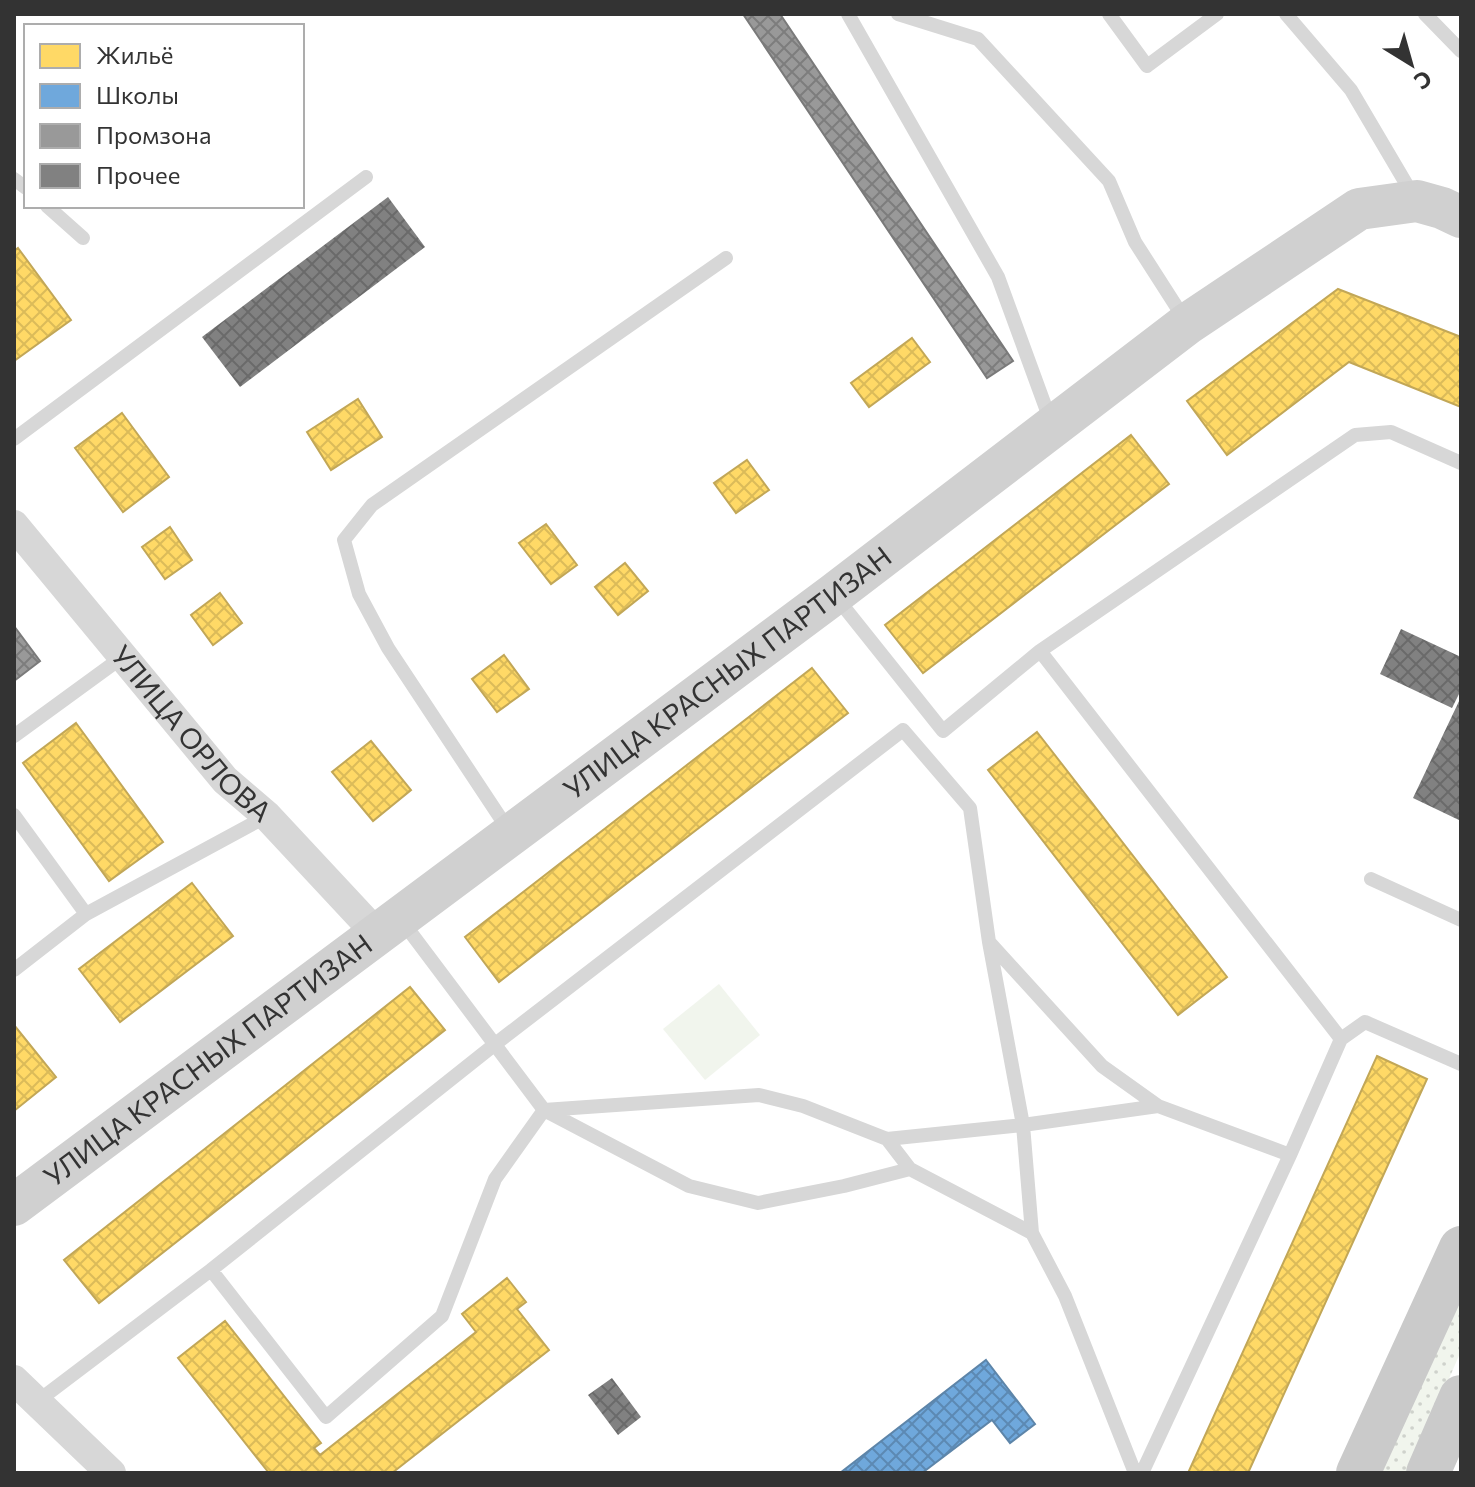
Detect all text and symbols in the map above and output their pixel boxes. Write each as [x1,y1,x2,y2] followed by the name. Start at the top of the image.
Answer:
[24,24,304,208] legend
[1371,24,1451,104] north arrow
[96,40,173,69] text: Жильё
[1409,65,1437,96] text: С
[96,80,179,109] text: Школы
[96,120,211,149] text: Промзона
[96,160,180,189] text: Прочее
[556,539,898,806] street label: УЛИЦА КРАСНЫХ ПАРТИЗАН
[105,638,279,828] street label: УЛИЦА ОРЛОВА
[37,926,378,1193] street label: УЛИЦА КРАСНЫХ ПАРТИЗАН

